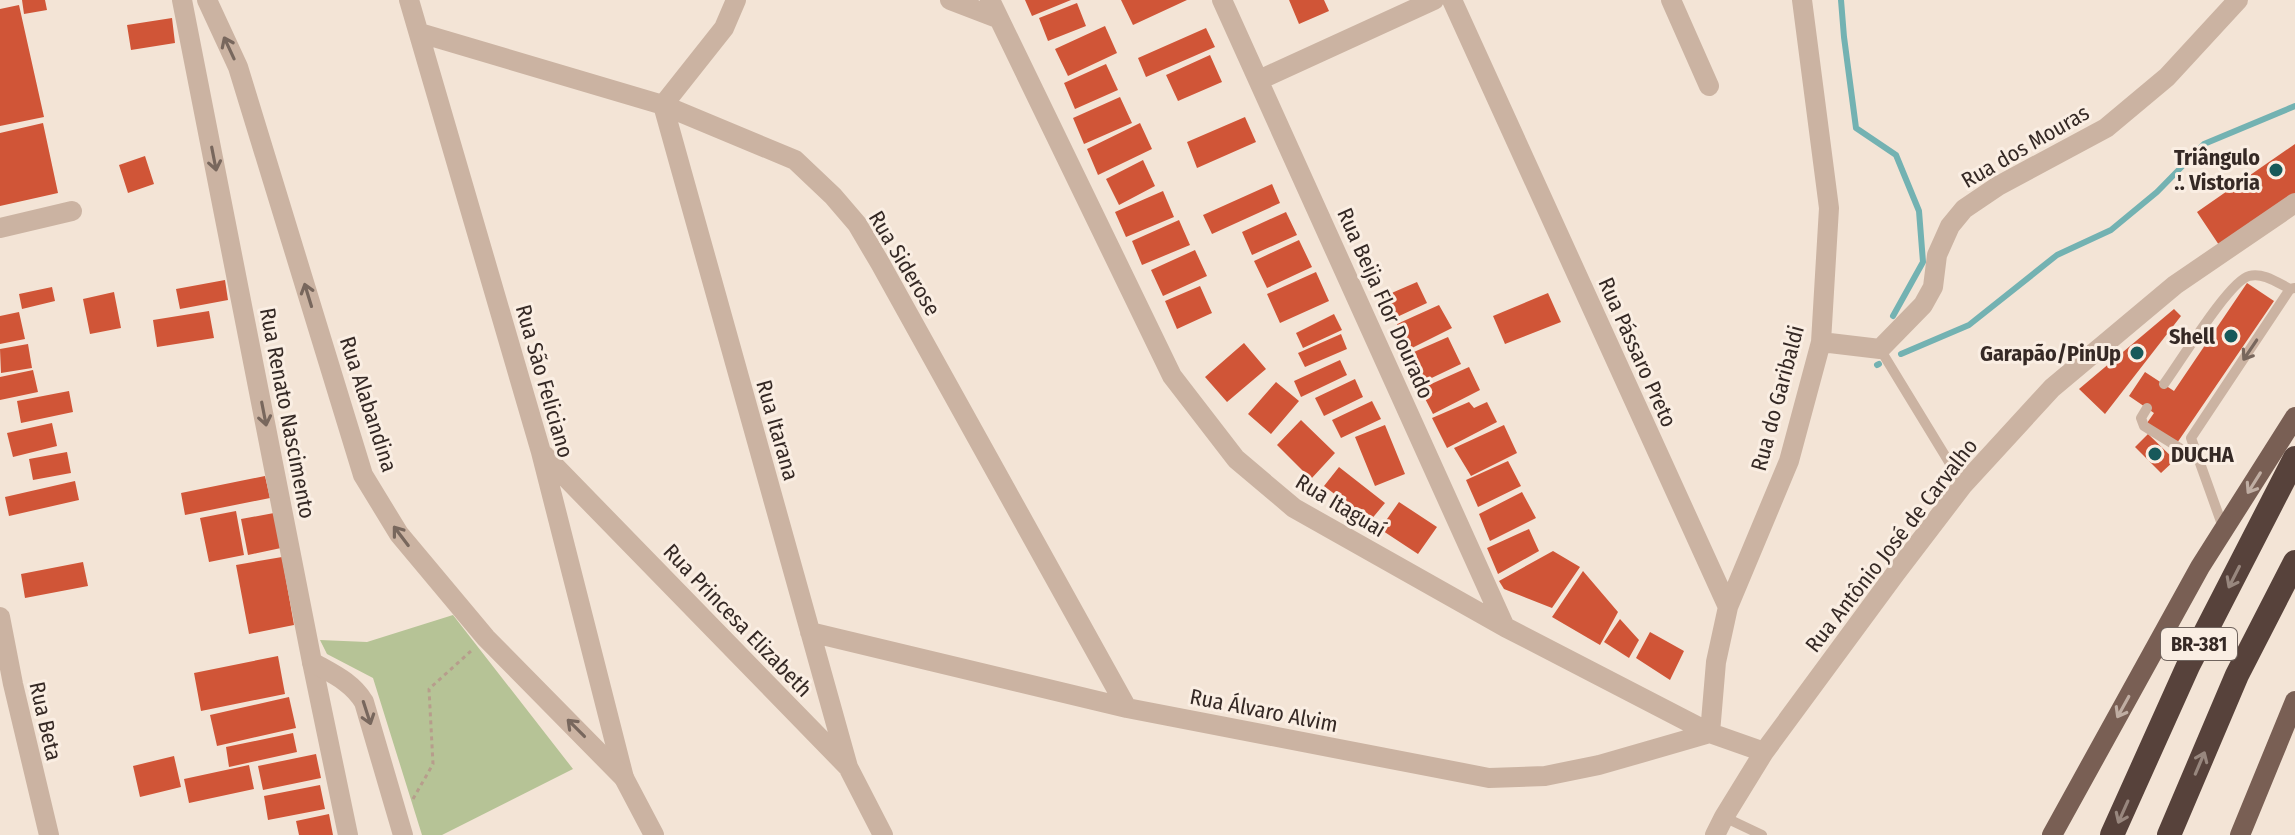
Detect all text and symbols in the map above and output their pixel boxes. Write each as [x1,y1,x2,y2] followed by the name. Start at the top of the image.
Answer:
[221,36,236,60] one-way arrow
[1957,99,2094,194] street label: Rua dos Mouras
[2174,144,2260,196] place label: Triângulo .'. Vistoria
[207,146,222,171] one-way arrow
[2267,161,2285,179] marker: Triângulo .'. Vistoria
[1331,204,1440,403] street label: Rua Beija Flor Dourado
[863,206,946,321] street label: Rua Siderose
[1592,273,1683,431] street label: Rua Pássaro Preto
[300,283,315,309] one-way arrow
[510,302,579,461] street label: Rua São Feliciano
[254,305,321,521] street label: Rua Renato Nascimento
[1745,322,1810,474] street label: Rua do Garibaldi
[2169,323,2216,350] place label: Shell
[2222,327,2240,345] marker: Shell
[334,333,403,475] street label: Rua Alabandina
[2242,338,2258,361] one-way arrow
[1980,340,2121,367] place label: Garapão/PinUp
[2128,344,2146,362] marker: Garapão/PinUp
[750,377,805,483] street label: Rua Itarana
[257,401,272,426] one-way arrow
[1799,433,1983,658] street label: Rua Antônio José de Carvalho
[2171,441,2235,468] place label: DUCHA
[2146,445,2164,463] marker: DUCHA
[1291,468,1391,543] street label: Rua Itaguaí
[2245,471,2261,494] one-way arrow
[393,526,410,547] one-way arrow
[658,538,818,703] street label: Rua Princesa Elizabeth
[2225,565,2241,589] one-way arrow
[2161,628,2237,660] road number: BR-381
[23,679,68,763] street label: Rua Beta
[1188,683,1340,738] street label: Rua Álvaro Alvim
[2114,695,2130,718] one-way arrow
[360,700,375,725] one-way arrow
[567,719,586,738] one-way arrow
[2193,751,2208,776] one-way arrow
[2114,799,2129,824] one-way arrow

